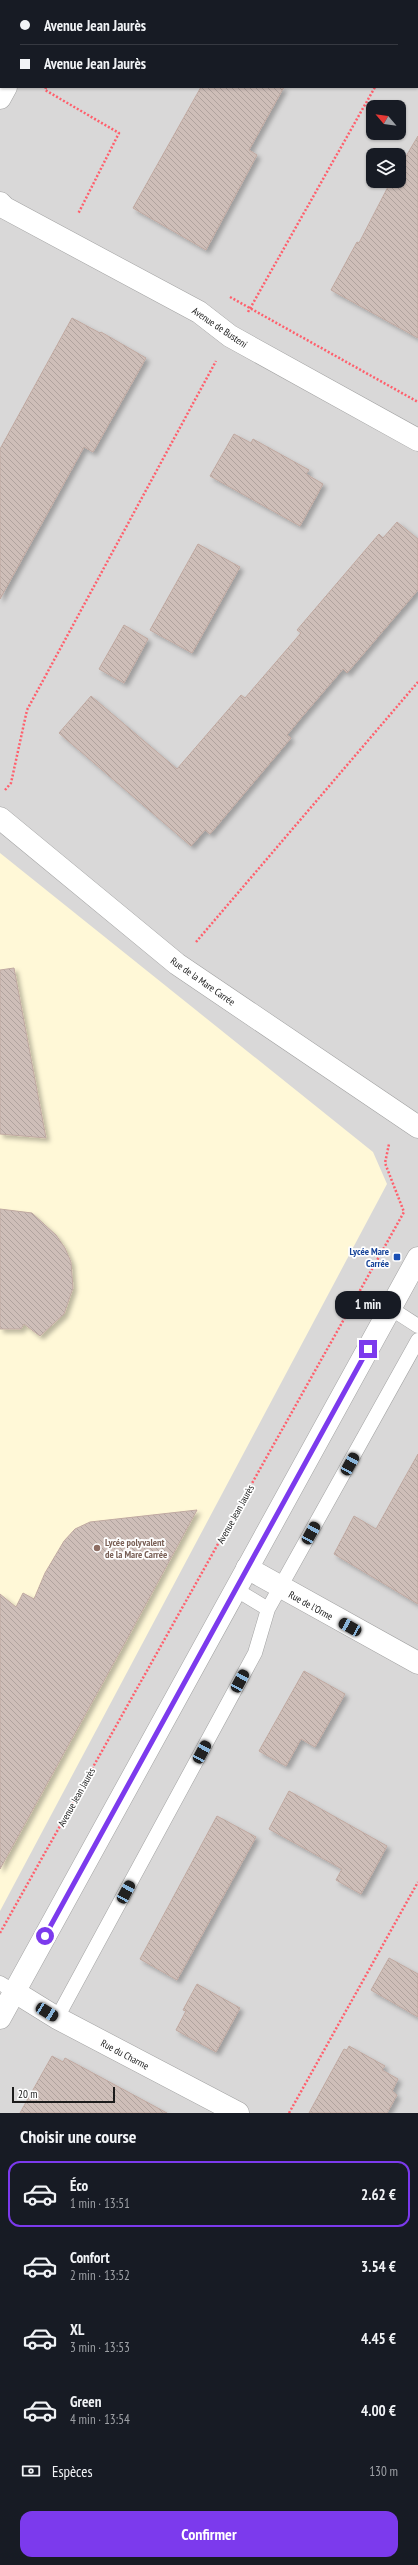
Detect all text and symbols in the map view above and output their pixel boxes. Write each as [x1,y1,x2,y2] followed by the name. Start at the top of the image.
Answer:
[44,16,146,35] text: Avenue Jean Jaurès
[44,54,146,73] text: Avenue Jean Jaurès
[366,100,406,140] north arrow
[366,100,406,188] map controls
[366,148,406,188] button: layers
[190,304,250,351] street label: Avenue de Busteni
[168,954,238,1008] street label: Rue de la Mare Carrée
[350,1245,389,1270] place label: Lycée Mare Carrée
[392,1252,402,1262] marker: Lycée Mare Carrée
[335,1291,401,1319] callout: 1 min
[355,1296,381,1313] text: 1 min
[359,1340,377,1358] route end
[339,1451,361,1477] car
[214,1482,257,1546] street label: Avenue Jean Jaurès
[300,1520,322,1546] car
[105,1536,167,1561] place label: Lycée polyvalent de la Mare Carrée
[92,1543,102,1553] marker: Lycée polyvalent de la Mare Carrée
[286,1588,335,1623] street label: Rue de l'Orme
[337,1616,363,1638] car
[229,1668,251,1694] car
[191,1739,213,1765] car
[55,1765,98,1829] street label: Avenue Jean Jaurès
[115,1879,137,1905] car
[36,1927,54,1945] route start
[34,2001,60,2023] car
[99,2036,151,2073] street label: Rue du Charme
[12,2085,115,2104] scale bar
[18,2087,37,2101] text: 20 m
[20,2125,137,2148] text: Choisir une course
[22,2176,58,2212] icon: car
[70,2176,88,2195] text: Éco
[361,2185,396,2204] text: 2.62 €
[70,2195,130,2212] text: 1 min · 13:51
[22,2248,58,2284] icon: car
[70,2248,110,2267] text: Confort
[361,2257,396,2276] text: 3.54 €
[70,2267,130,2284] text: 2 min · 13:52
[22,2320,58,2356] icon: car
[70,2320,84,2339] text: XL
[361,2329,396,2348] text: 4.45 €
[70,2339,130,2356] text: 3 min · 13:53
[22,2392,58,2428] icon: car
[70,2392,102,2411] text: Green
[361,2401,396,2420] text: 4.00 €
[70,2411,130,2428] text: 4 min · 13:54
[20,2460,42,2482] icon: cash
[52,2462,92,2481] text: Espèces
[369,2463,398,2480] text: 130 m
[20,2511,398,2557] button: Confirmer

